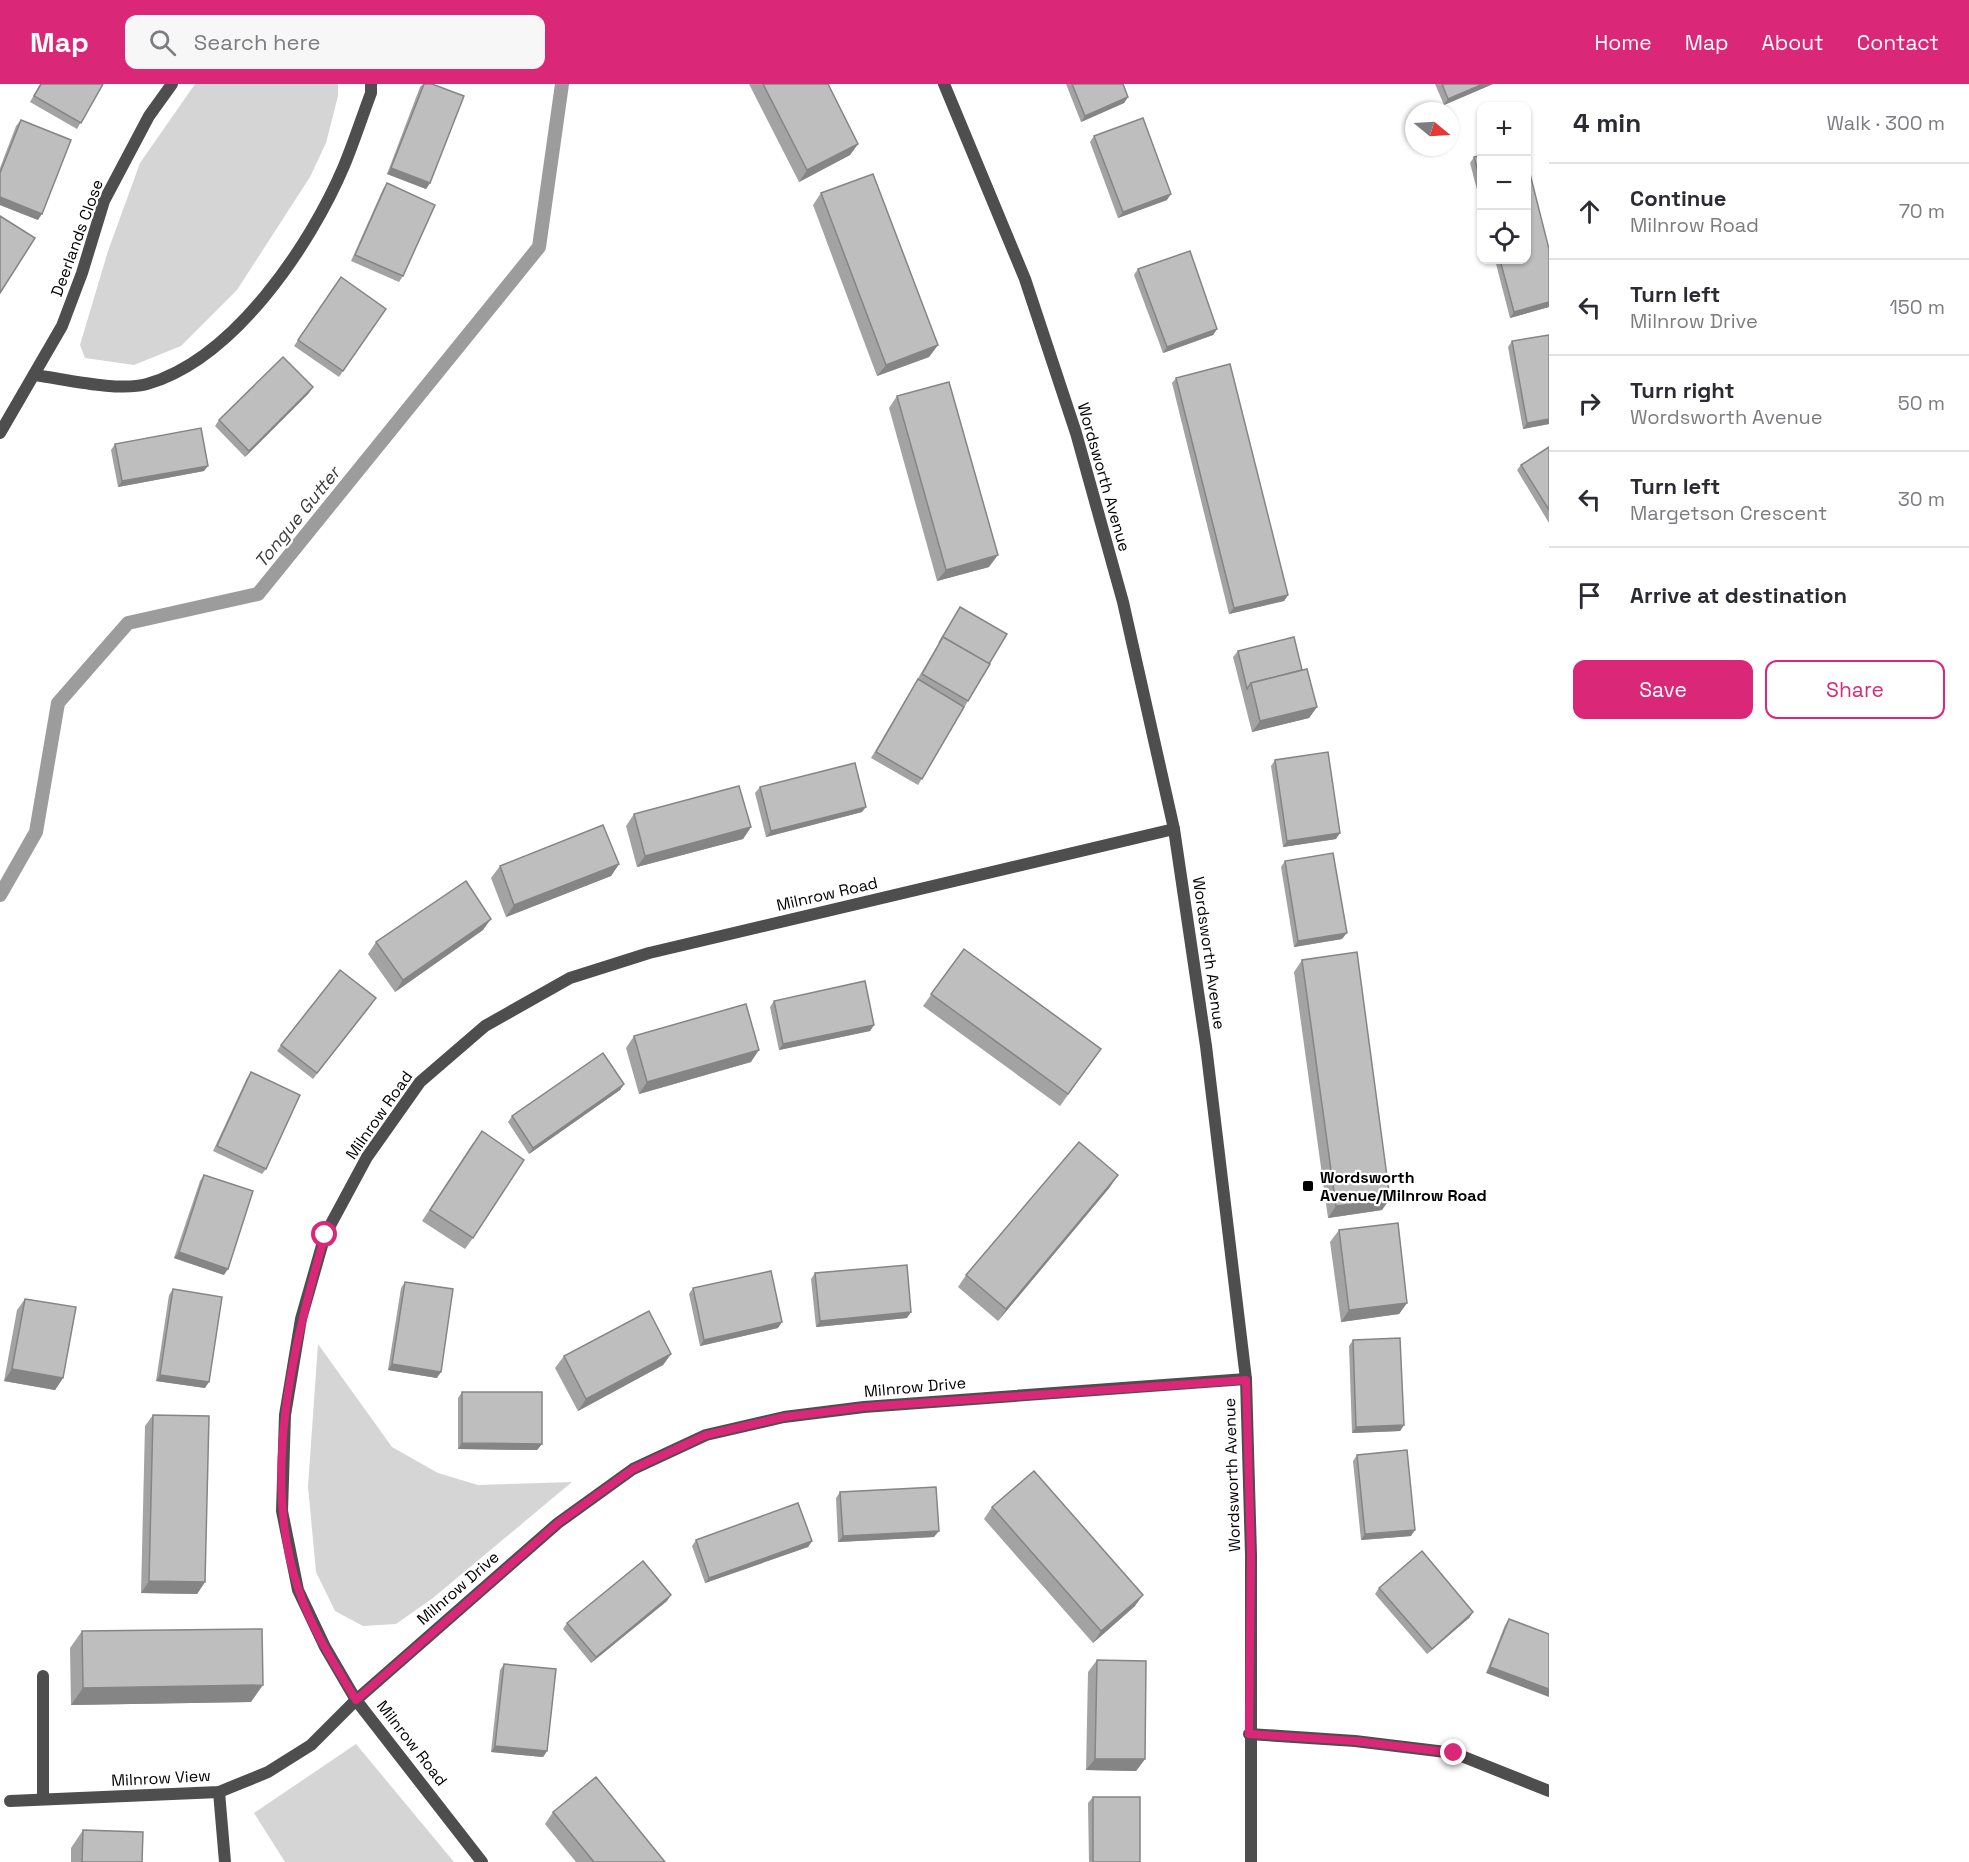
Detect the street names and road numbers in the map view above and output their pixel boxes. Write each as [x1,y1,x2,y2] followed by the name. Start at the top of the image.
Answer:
[46,176,108,300] street label: Deerlands Close
[1073,400,1135,554] street label: Wordsworth Avenue
[774,872,880,916] street label: Milnrow Road
[1188,875,1230,1031] street label: Wordsworth Avenue
[341,1067,417,1163] street label: Milnrow Road
[863,1372,967,1402] street label: Milnrow Drive
[1219,1398,1245,1552] street label: Wordsworth Avenue
[413,1547,503,1629] street label: Milnrow Drive
[372,1696,452,1790] street label: Milnrow Road
[111,1765,211,1791] street label: Milnrow View

